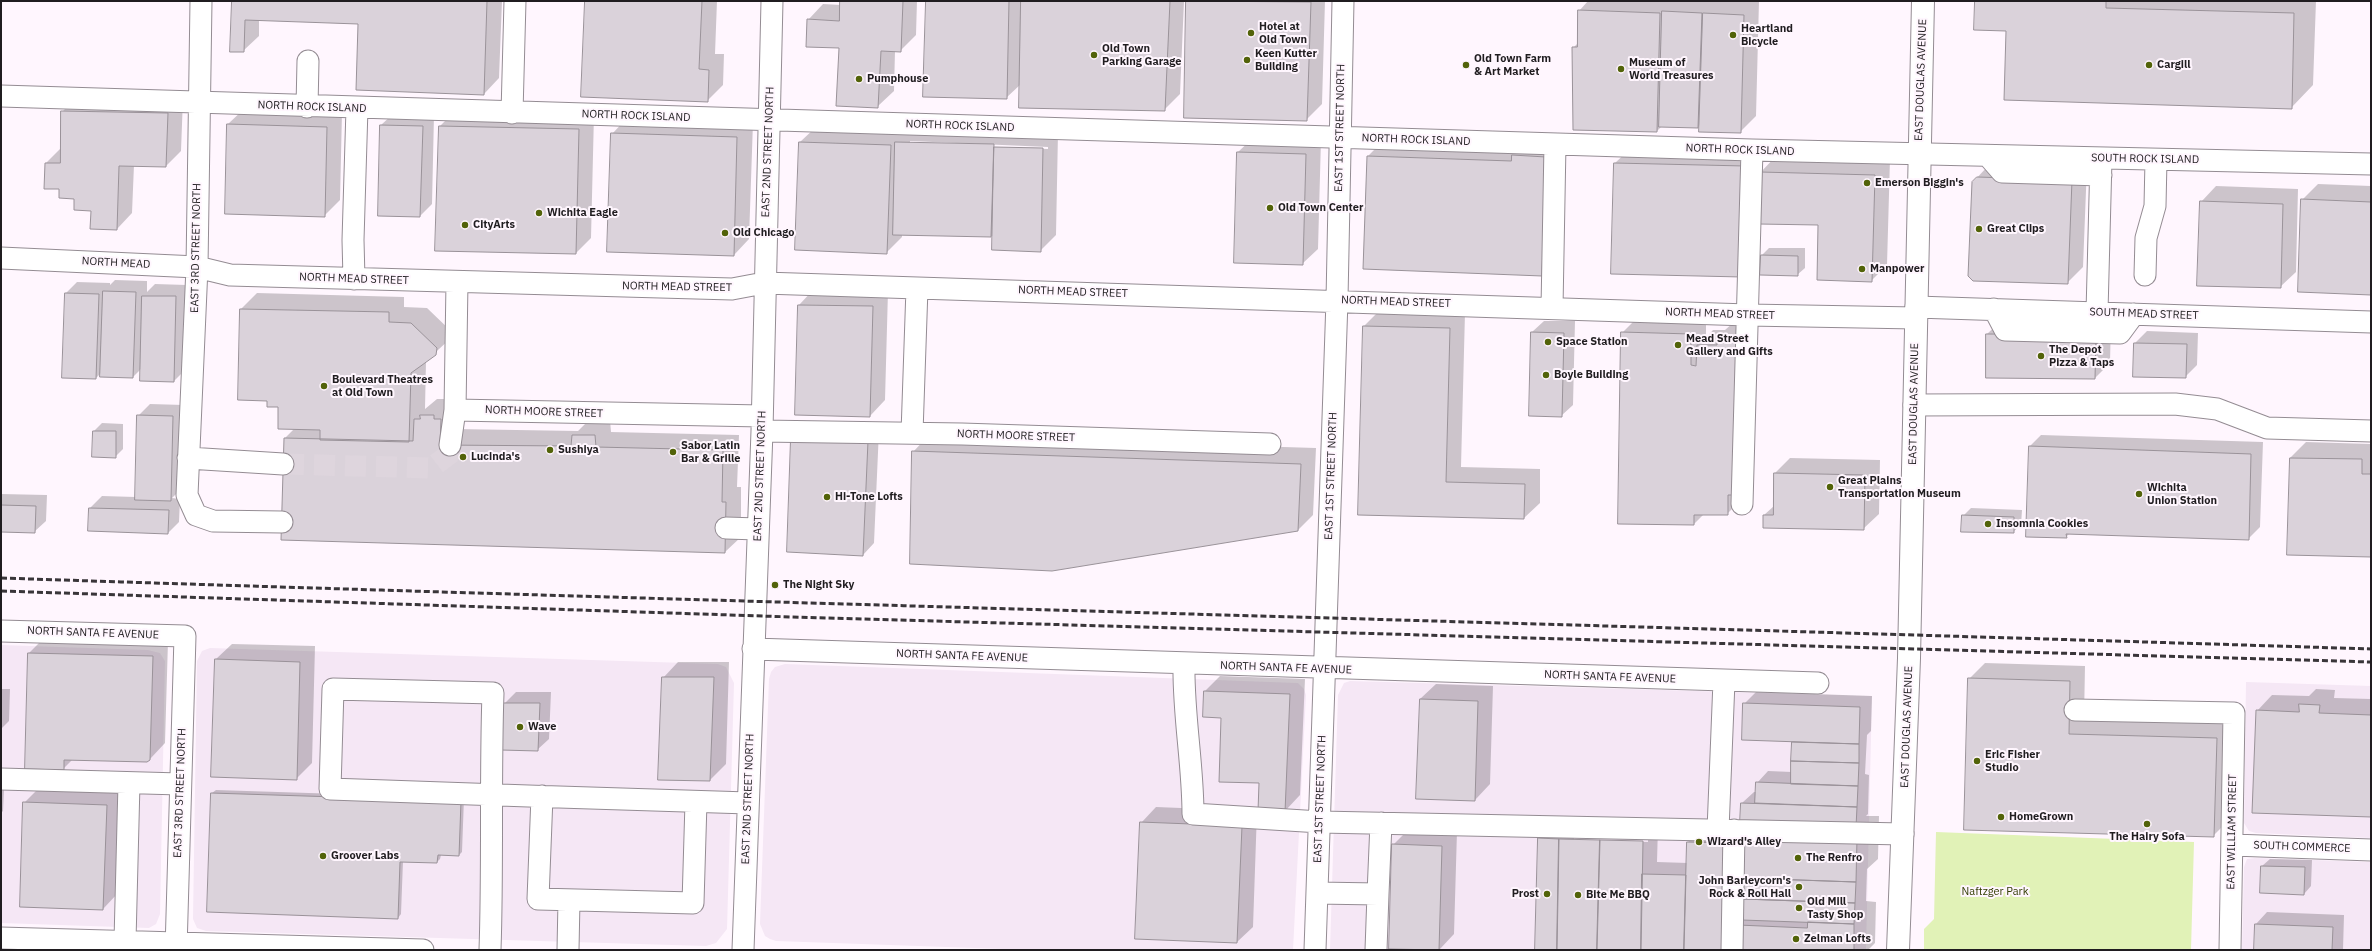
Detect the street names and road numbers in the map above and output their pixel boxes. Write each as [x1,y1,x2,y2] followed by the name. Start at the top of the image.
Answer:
[1912,19,1930,141] street label: EAST DOUGLAS AVENUE
[1332,64,1348,192] street label: EAST 1ST STREET NORTH
[759,86,777,218] street label: EAST 2ND STREET NORTH
[257,99,367,115] street label: NORTH ROCK ISLAND
[581,108,691,124] street label: NORTH ROCK ISLAND
[905,118,1015,134] street label: NORTH ROCK ISLAND
[1361,132,1471,148] street label: NORTH ROCK ISLAND
[1685,142,1795,158] street label: NORTH ROCK ISLAND
[2091,151,2199,167] street label: SOUTH ROCK ISLAND
[188,183,204,313] street label: EAST 3RD STREET NORTH
[81,255,151,271] street label: NORTH MEAD
[299,270,409,288] street label: NORTH MEAD STREET
[622,279,732,295] street label: NORTH MEAD STREET
[1018,283,1128,301] street label: NORTH MEAD STREET
[1341,293,1451,311] street label: NORTH MEAD STREET
[1665,305,1775,323] street label: NORTH MEAD STREET
[2089,305,2199,323] street label: SOUTH MEAD STREET
[1906,343,1922,465] street label: EAST DOUGLAS AVENUE
[485,403,603,421] street label: NORTH MOORE STREET
[751,410,769,542] street label: EAST 2ND STREET NORTH
[1322,412,1340,540] street label: EAST 1ST STREET NORTH
[957,427,1075,445] street label: NORTH MOORE STREET
[27,624,159,642] street label: NORTH SANTA FE AVENUE
[896,647,1028,665] street label: NORTH SANTA FE AVENUE
[1220,659,1352,677] street label: NORTH SANTA FE AVENUE
[1898,666,1916,788] street label: EAST DOUGLAS AVENUE
[1544,668,1676,686] street label: NORTH SANTA FE AVENUE
[171,728,189,858] street label: EAST 3RD STREET NORTH
[739,733,757,865] street label: EAST 2ND STREET NORTH
[1311,735,1329,863] street label: EAST 1ST STREET NORTH
[2224,774,2240,890] street label: EAST WILLIAM STREET
[2253,839,2351,855] street label: SOUTH COMMERCE

